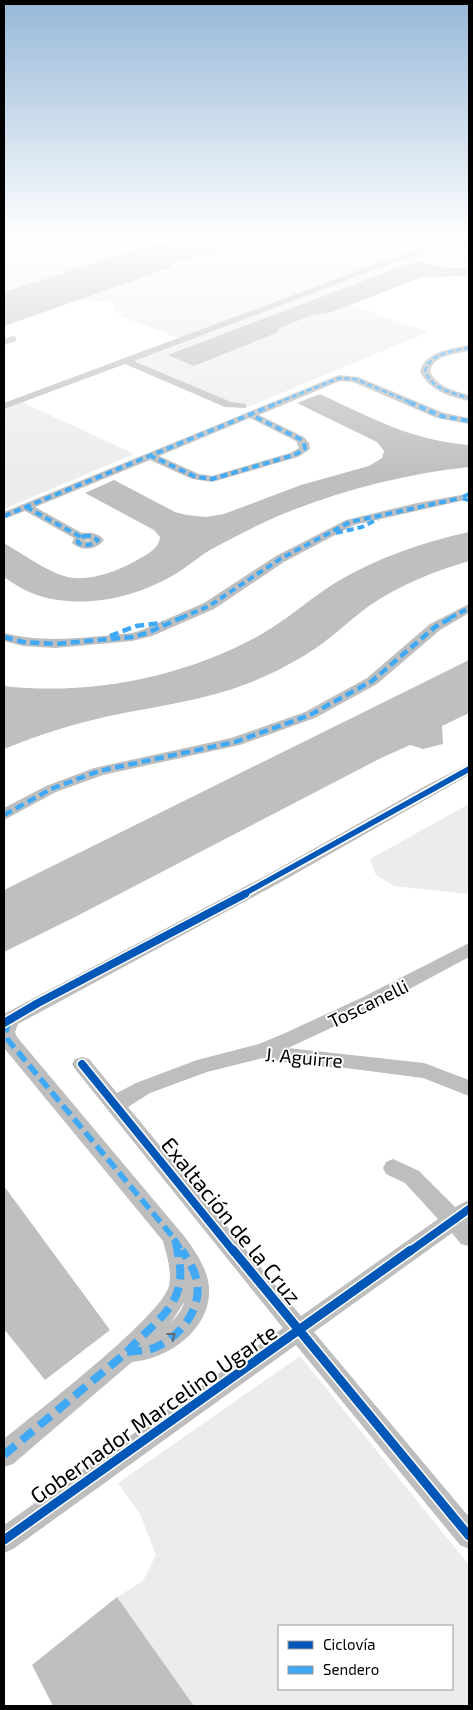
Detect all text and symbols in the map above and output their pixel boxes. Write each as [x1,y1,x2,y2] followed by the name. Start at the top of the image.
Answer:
[324,974,412,1032] street label: Toscanelli
[264,1042,344,1072] street label: J. Aguirre
[157,1131,307,1309] street label: Exaltación de la Cruz
[25,1318,281,1508] street label: Gobernador Marcelino Ugarte
[166,1333,176,1342] one-way arrow
[278,1625,453,1690] legend
[323,1635,375,1653] text: Ciclovía
[323,1660,379,1678] text: Sendero

